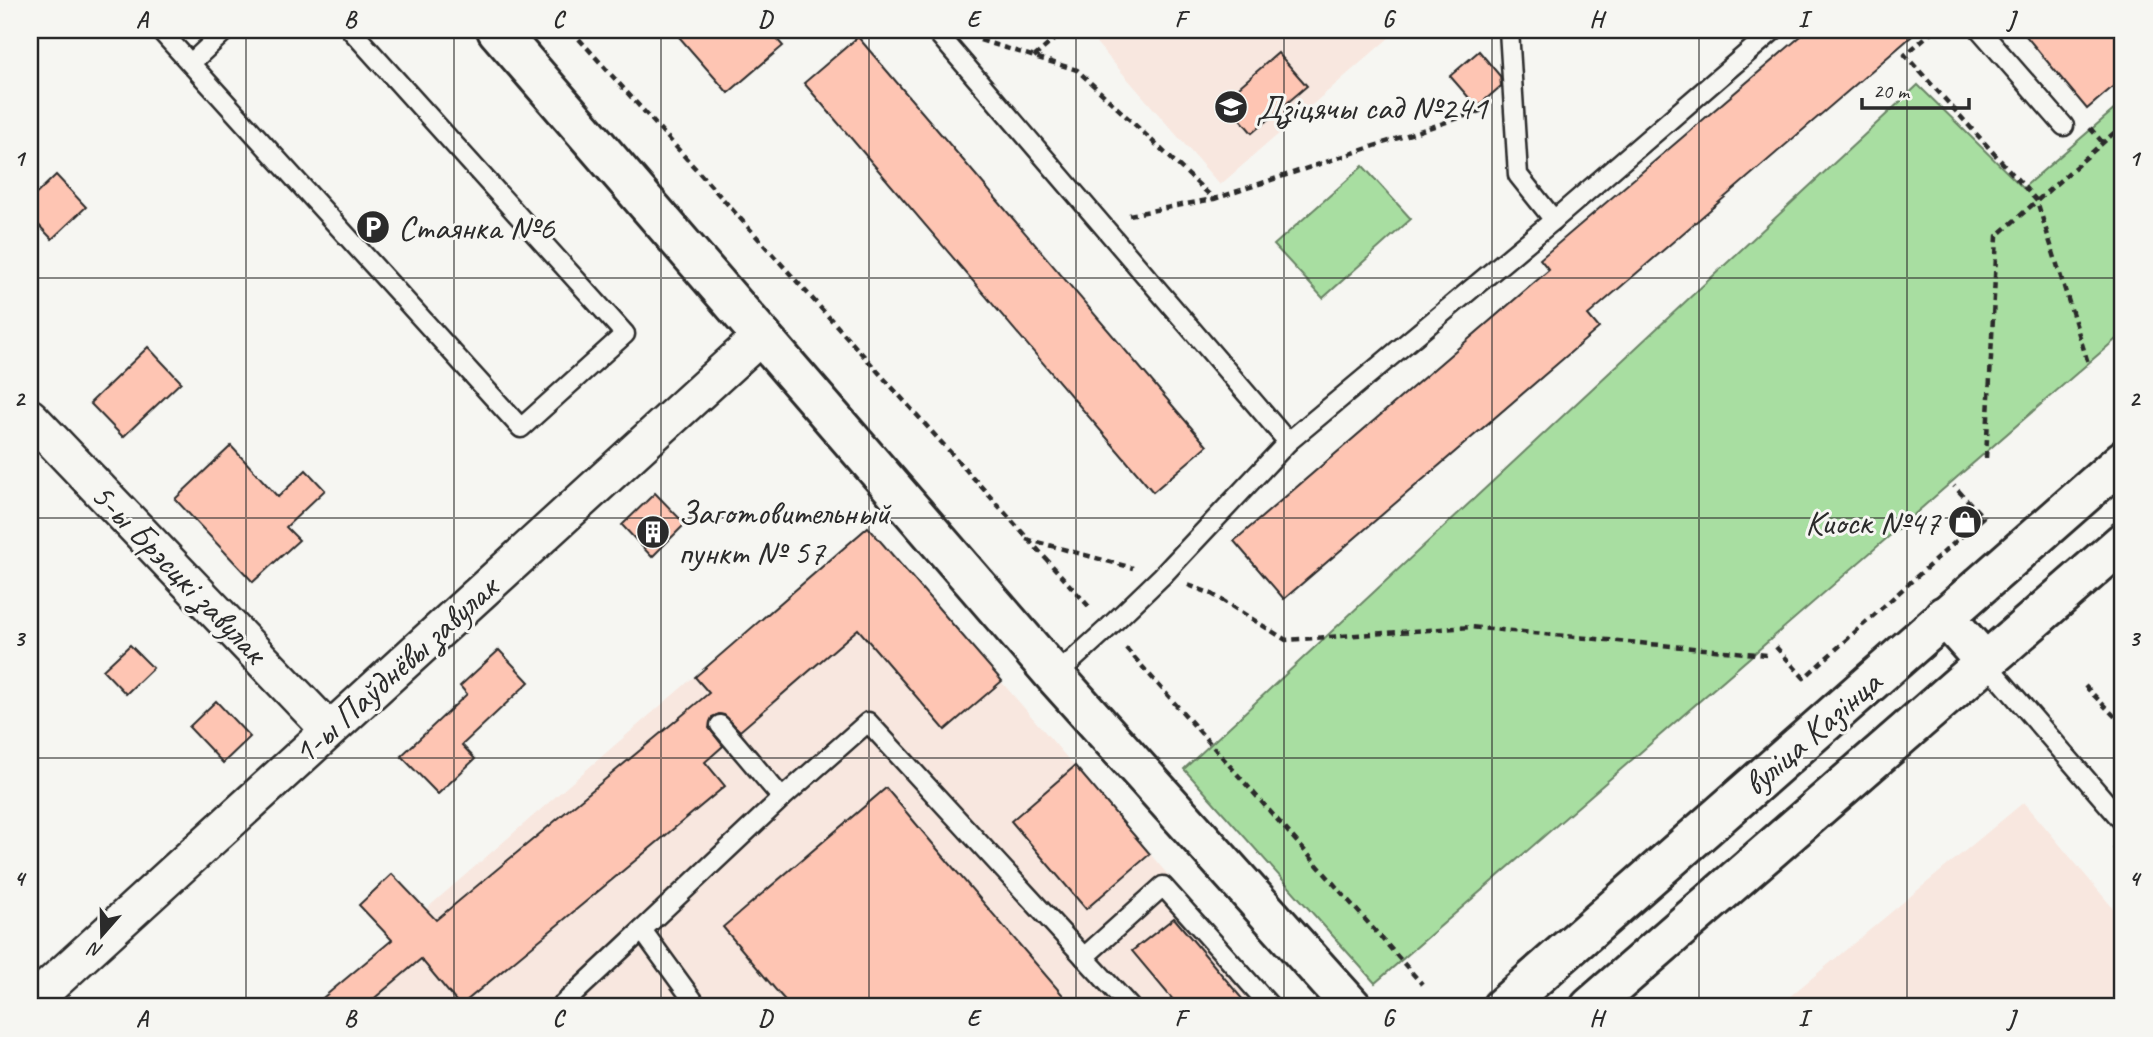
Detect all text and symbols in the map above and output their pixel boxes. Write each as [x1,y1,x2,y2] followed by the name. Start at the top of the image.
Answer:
[136,5,150,34] text: A
[344,5,358,34] text: B
[553,5,567,34] text: C
[758,5,774,34] text: D
[967,5,983,34] text: E
[1175,5,1191,34] text: F
[1382,5,1397,34] text: G
[1589,5,1607,34] text: H
[1798,5,1813,34] text: I
[2005,5,2018,34] text: J
[1862,66,1969,110] scale bar
[1873,78,1911,104] text: 20 m
[1256,85,1490,130] place label: Дзіцячы сад №241
[1212,88,1250,126] school or university icon: Дзіцячы сад №241
[14,144,27,173] text: 1
[2129,144,2142,173] text: 1
[398,205,555,250] place label: Стаянка №6
[354,208,392,246] parking icon: Стаянка №6
[14,384,27,413] text: 2
[2129,384,2142,413] text: 2
[81,473,279,675] street label: 5-ы Брэсцкі завулак
[678,490,892,575] place label: Заготовительный пункт № 57
[1805,500,1942,545] place label: Киоск №47
[1946,503,1984,541] shop icon: Киоск №47
[634,513,672,551] building icon: Заготовительный пункт № 57
[283,564,510,774] street label: 1-ы Паўднёвы завулак
[14,624,27,653] text: 3
[2129,624,2142,653] text: 3
[1733,659,1893,806] street label: вуліца Казінца
[14,864,27,893] text: 4
[2129,864,2142,893] text: 4
[66,900,136,970] north arrow
[84,936,106,963] text: N
[136,1004,150,1033] text: A
[344,1004,358,1033] text: B
[553,1004,567,1033] text: C
[758,1004,774,1033] text: D
[967,1004,983,1033] text: E
[1175,1004,1191,1033] text: F
[1382,1004,1397,1033] text: G
[1589,1004,1607,1033] text: H
[1798,1004,1813,1033] text: I
[2005,1004,2018,1033] text: J

